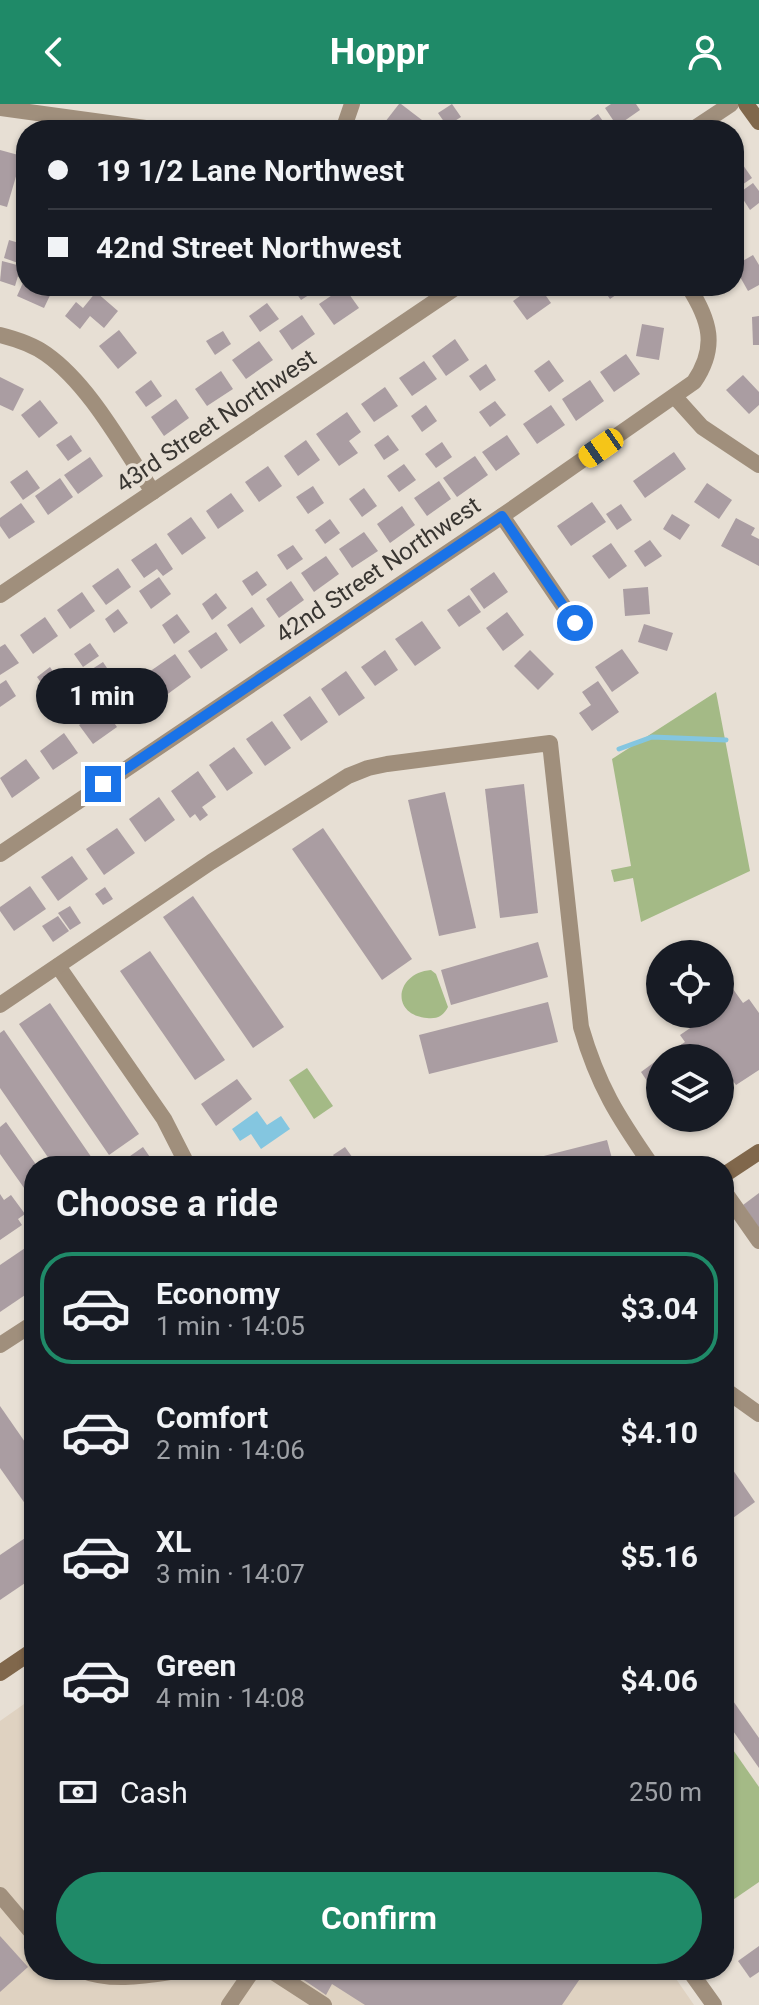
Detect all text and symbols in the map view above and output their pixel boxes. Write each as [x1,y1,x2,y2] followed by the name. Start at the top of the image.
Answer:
[32,30,76,74] icon: back
[683,30,727,74] icon: person
[330,31,429,73] text: Hoppr
[96,153,404,188] text: 19 1/2 Lane Northwest
[96,230,402,265] text: 42nd Street Northwest
[111,344,321,498] street label: 43rd Street Northwest
[574,424,628,472] car
[270,491,486,649] street label: 42nd Street Northwest
[557,605,593,641] route start
[37,668,169,724] callout: 1 min
[69,681,135,711] text: 1 min
[85,766,121,802] route end
[646,940,734,1132] map controls
[646,940,734,1028] button: locate
[646,1044,734,1132] button: layers
[56,1183,278,1225] text: Choose a ride
[60,1272,132,1344] icon: car
[156,1276,280,1311] text: Economy
[620,1291,698,1326] text: $3.04
[156,1311,305,1341] text: 1 min · 14:05
[60,1396,132,1468] icon: car
[156,1400,268,1435] text: Comfort
[620,1415,698,1450] text: $4.10
[156,1435,305,1465] text: 2 min · 14:06
[60,1520,132,1592] icon: car
[156,1524,191,1559] text: XL
[620,1539,698,1574] text: $5.16
[156,1559,305,1589] text: 3 min · 14:07
[60,1644,132,1716] icon: car
[156,1648,236,1683] text: Green
[620,1663,698,1698] text: $4.06
[156,1683,305,1713] text: 4 min · 14:08
[56,1770,100,1814] icon: cash
[120,1775,188,1810] text: Cash
[629,1777,702,1807] text: 250 m
[56,1872,702,1964] button: Confirm

